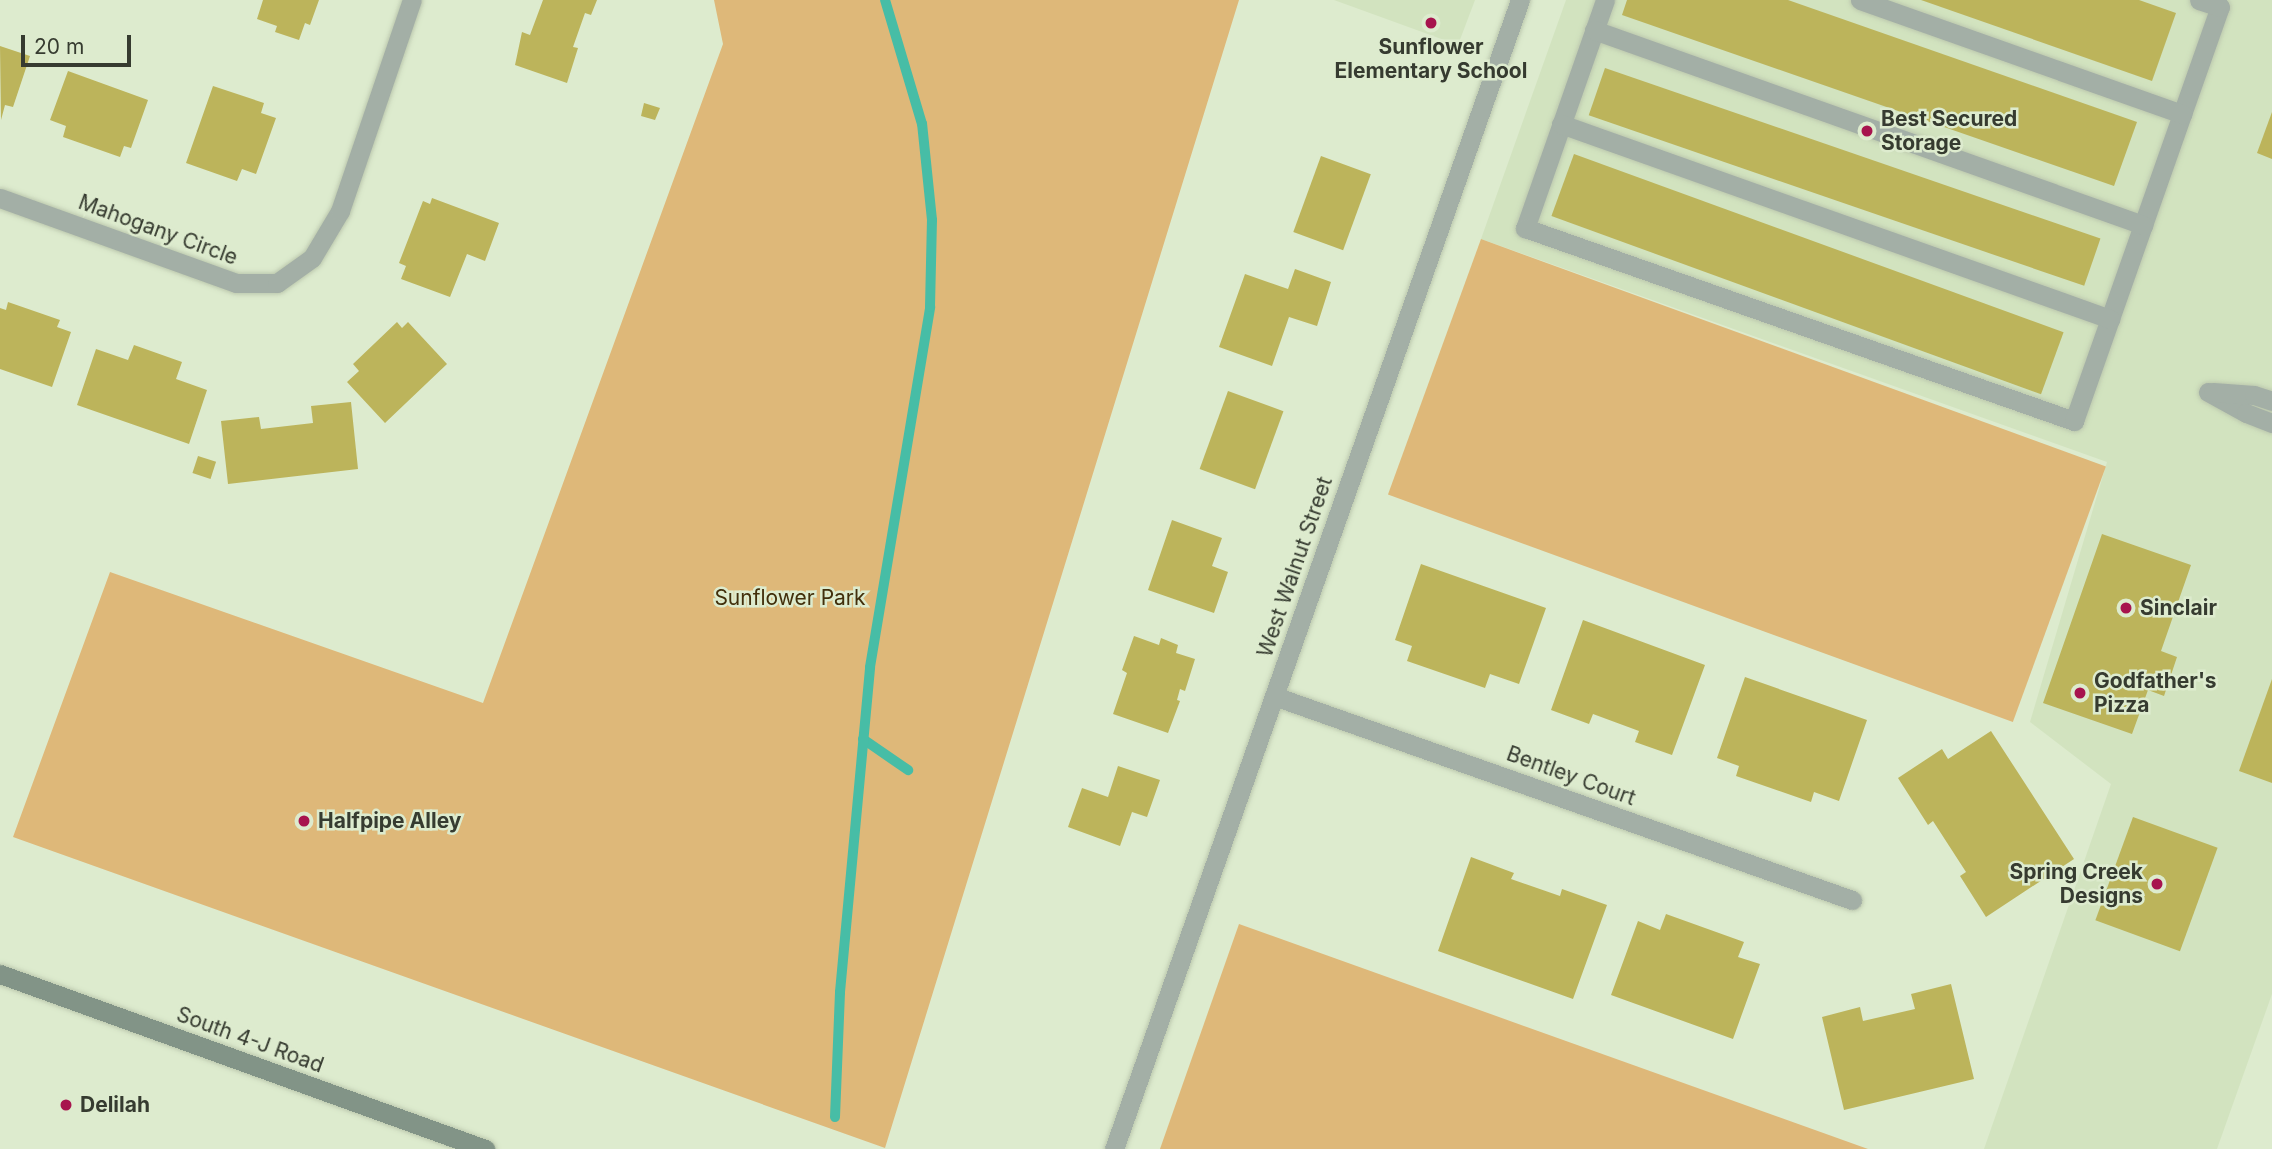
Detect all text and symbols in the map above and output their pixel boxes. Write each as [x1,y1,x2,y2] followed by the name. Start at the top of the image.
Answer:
[1423,15,1439,31] marker: Sunflower Elementary School
[24,21,135,65] scale bar
[34,34,84,59] text: 20 m
[1335,34,1527,84] place label: Sunflower Elementary School
[1881,106,2017,156] place label: Best Secured Storage
[1859,123,1875,139] marker: Best Secured Storage
[75,190,241,270] street label: Mahogany Circle
[1252,474,1338,660] street label: West Walnut Street
[714,585,866,611] park label: Sunflower Park
[2140,595,2217,621] place label: Sinclair
[2118,600,2134,616] marker: Sinclair
[2094,668,2217,718] place label: Godfather's Pizza
[2072,685,2088,701] marker: Godfather's Pizza
[1503,741,1639,811] street label: Bentley Court
[318,808,461,834] place label: Halfpipe Alley
[296,813,312,829] marker: Halfpipe Alley
[2010,859,2143,909] place label: Spring Creek Designs
[2149,876,2165,892] marker: Spring Creek Designs
[173,1002,327,1078] street label: South 4-J Road
[80,1092,150,1118] place label: Delilah
[58,1097,74,1113] marker: Delilah

